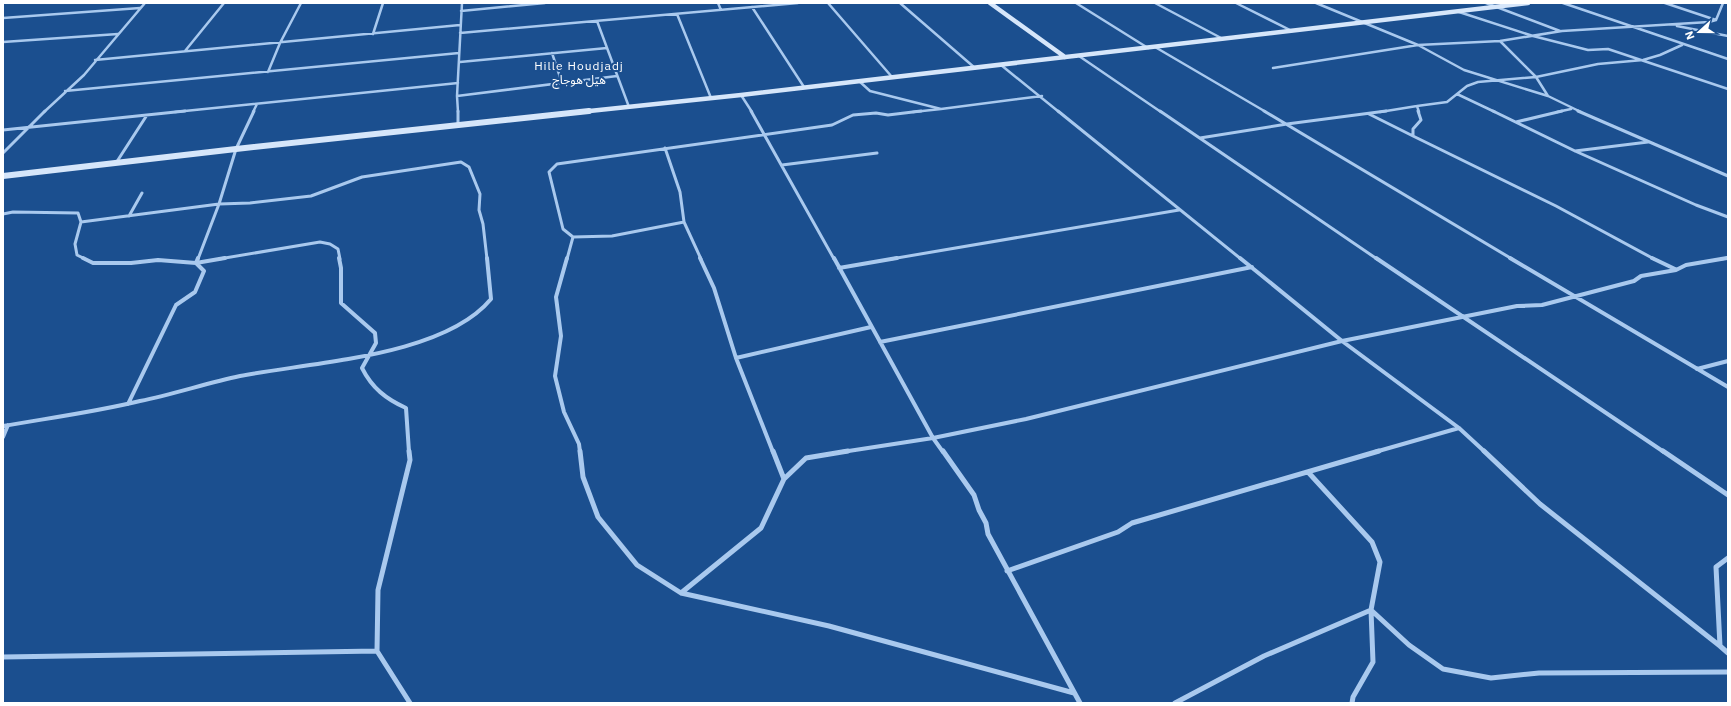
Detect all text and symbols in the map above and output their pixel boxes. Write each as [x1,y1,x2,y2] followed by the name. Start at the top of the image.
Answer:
[1679,12,1719,52] north arrow
[1682,29,1698,42] text: N
[534,58,624,89] district label: Hille Houdjadj هيل هوجاج

